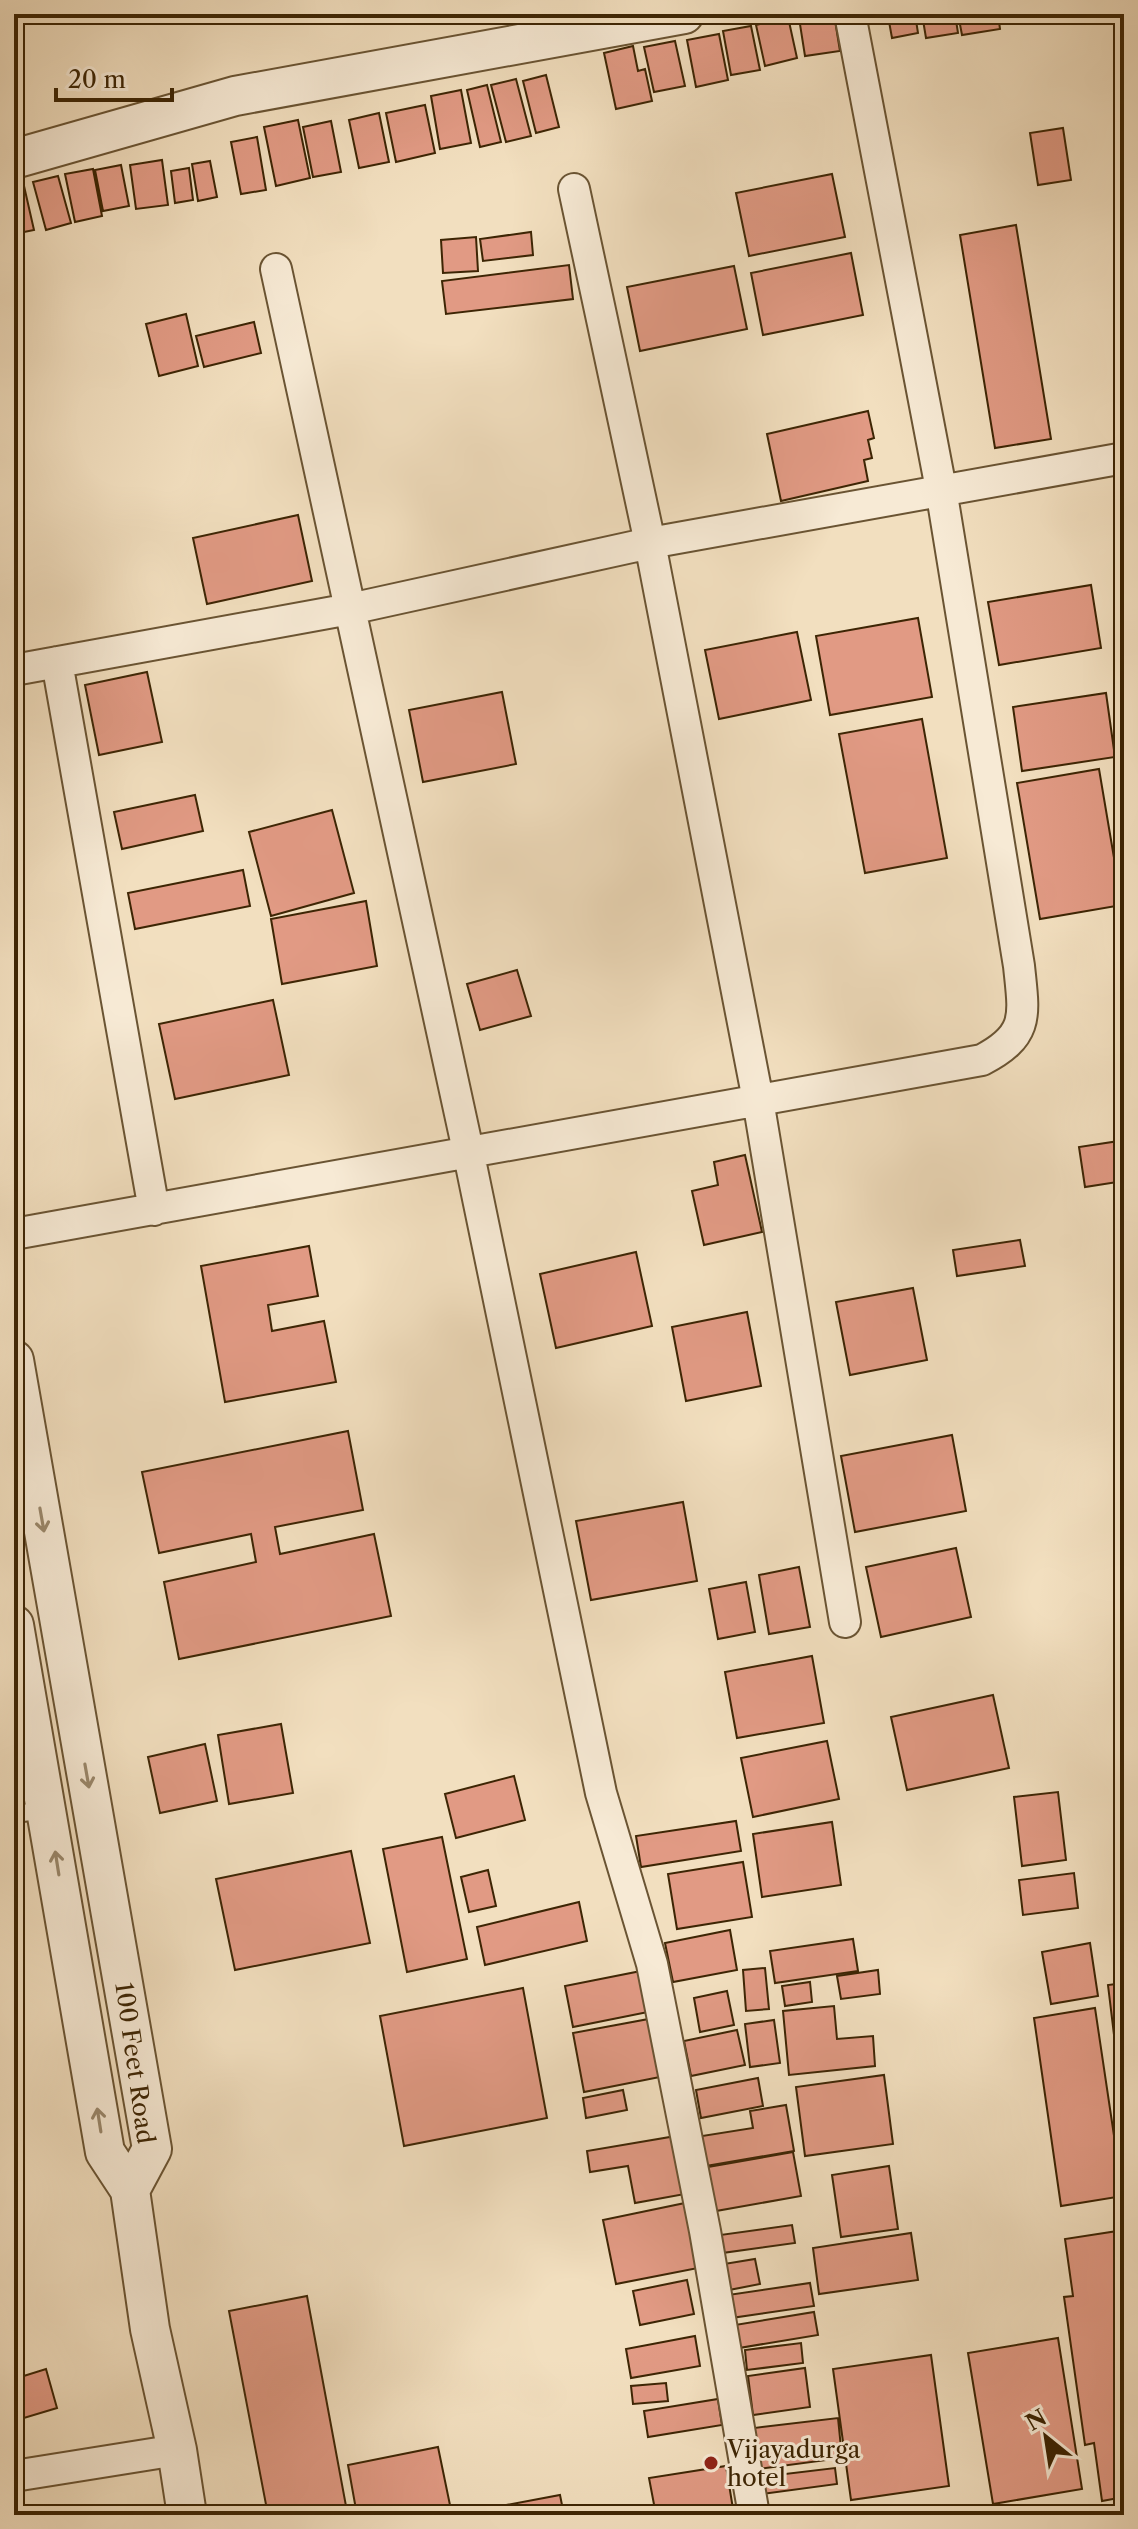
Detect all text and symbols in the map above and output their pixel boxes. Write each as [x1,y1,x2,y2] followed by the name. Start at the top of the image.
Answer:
[56,52,172,102] scale bar
[68,65,126,94] text: 20 m
[36,1507,51,1532] one-way arrow
[81,1763,96,1788] one-way arrow
[49,1851,64,1877] one-way arrow
[109,1980,161,2146] street label: 100 Feet Road
[91,2108,106,2133] one-way arrow
[1006,2397,1086,2477] north arrow
[1021,2404,1051,2437] text: N
[726,2435,861,2492] place label: Vijayadurga hotel
[702,2454,720,2472] marker: Vijayadurga hotel

